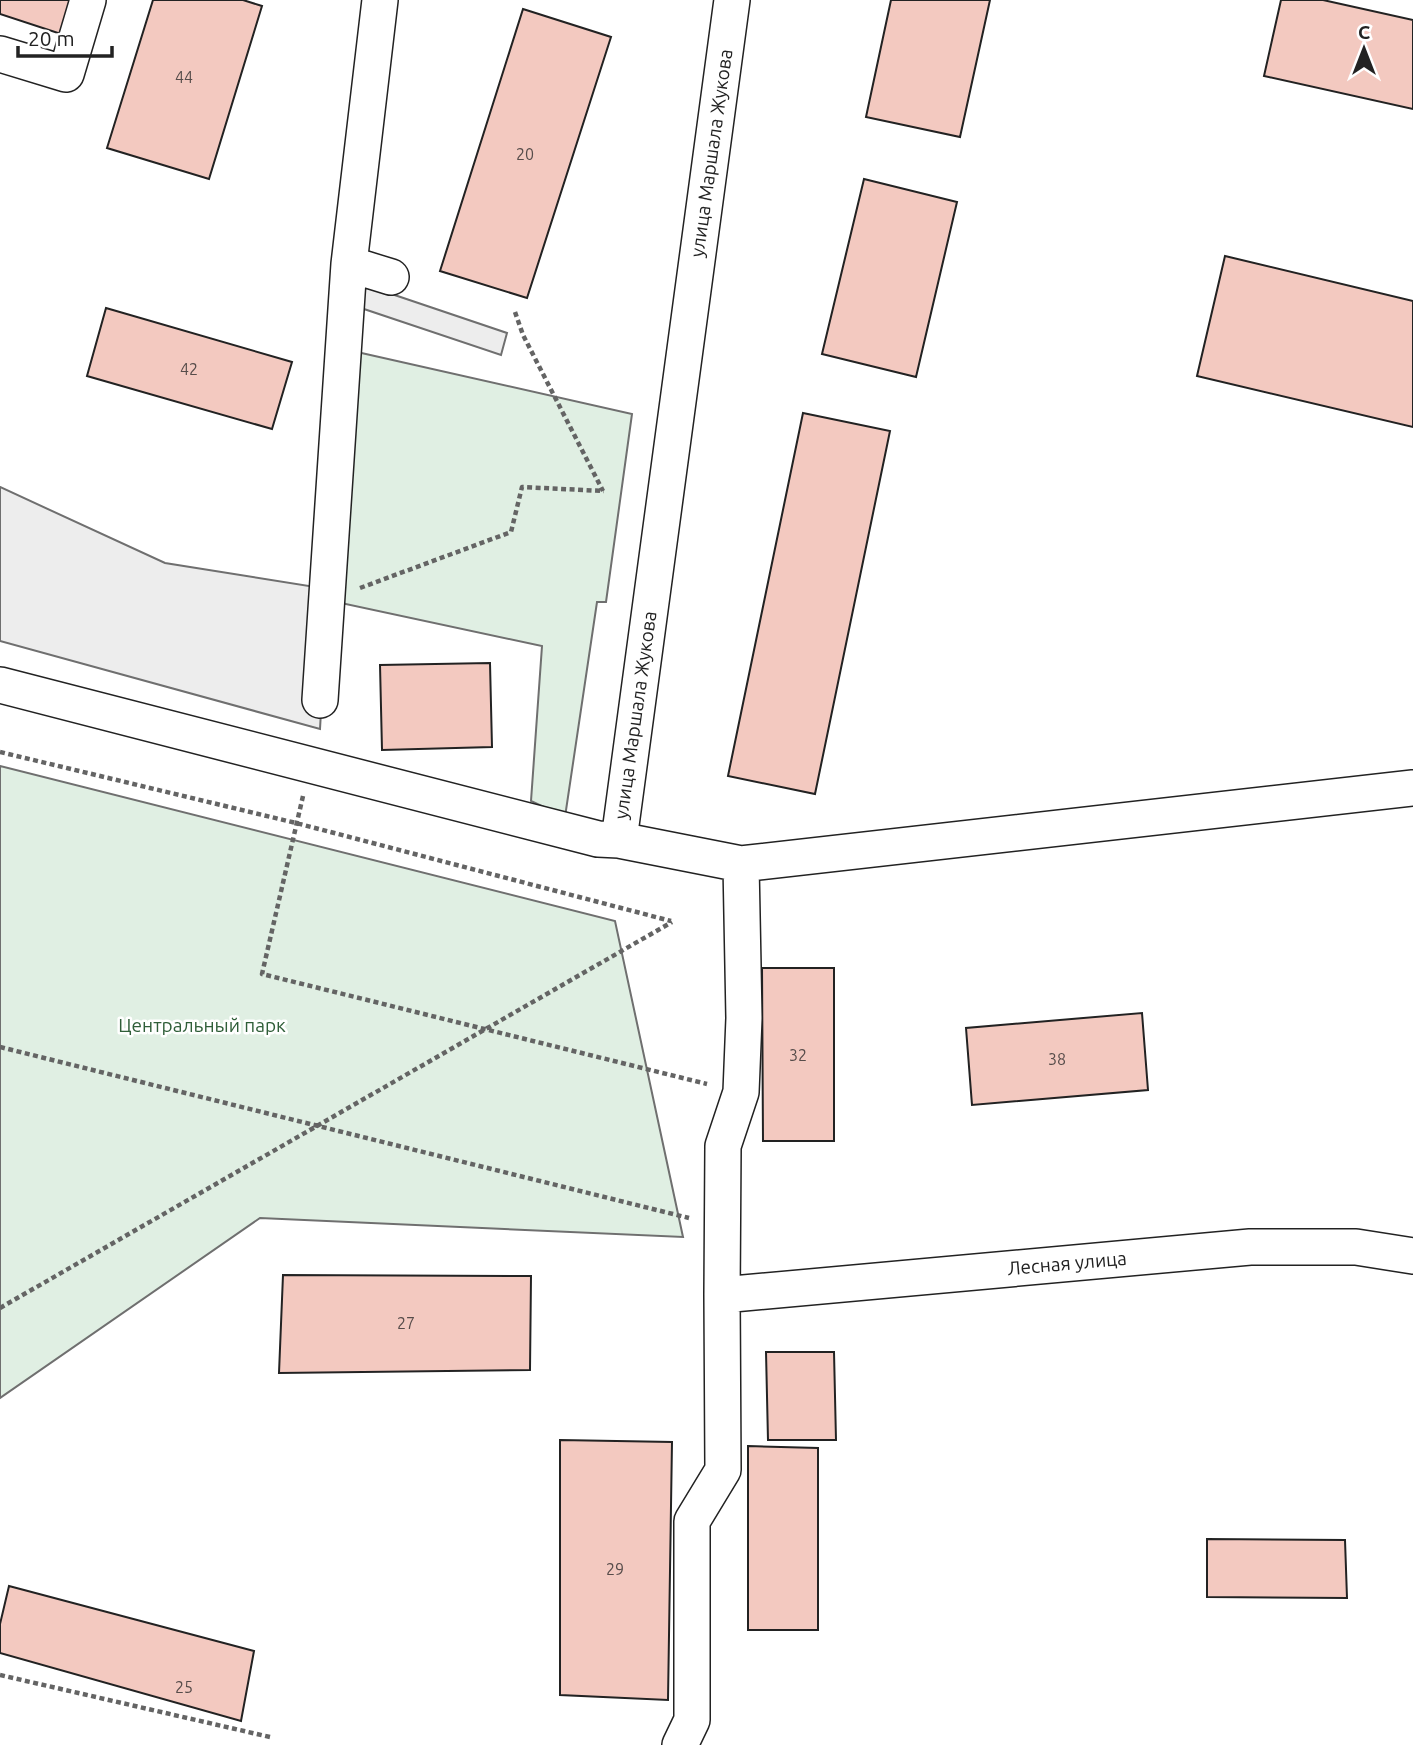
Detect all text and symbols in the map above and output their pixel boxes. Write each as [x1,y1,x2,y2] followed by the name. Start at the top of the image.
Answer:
[18,14,112,58] scale bar
[1329,14,1399,84] north arrow
[1358,21,1370,43] text: С
[28,26,75,50] text: 20 m
[686,48,736,258] street label: улица Маршала Жукова
[175,68,193,86] house number: 44
[516,145,534,163] house number: 20
[180,360,198,378] house number: 42
[610,610,660,820] street label: улица Маршала Жукова
[118,1014,286,1036] park label: Центральный парк
[789,1046,807,1064] house number: 32
[1048,1050,1066,1068] house number: 38
[1006,1247,1128,1279] street label: Лесная улица
[397,1314,415,1332] house number: 27
[606,1560,624,1578] house number: 29
[175,1678,193,1696] house number: 25

